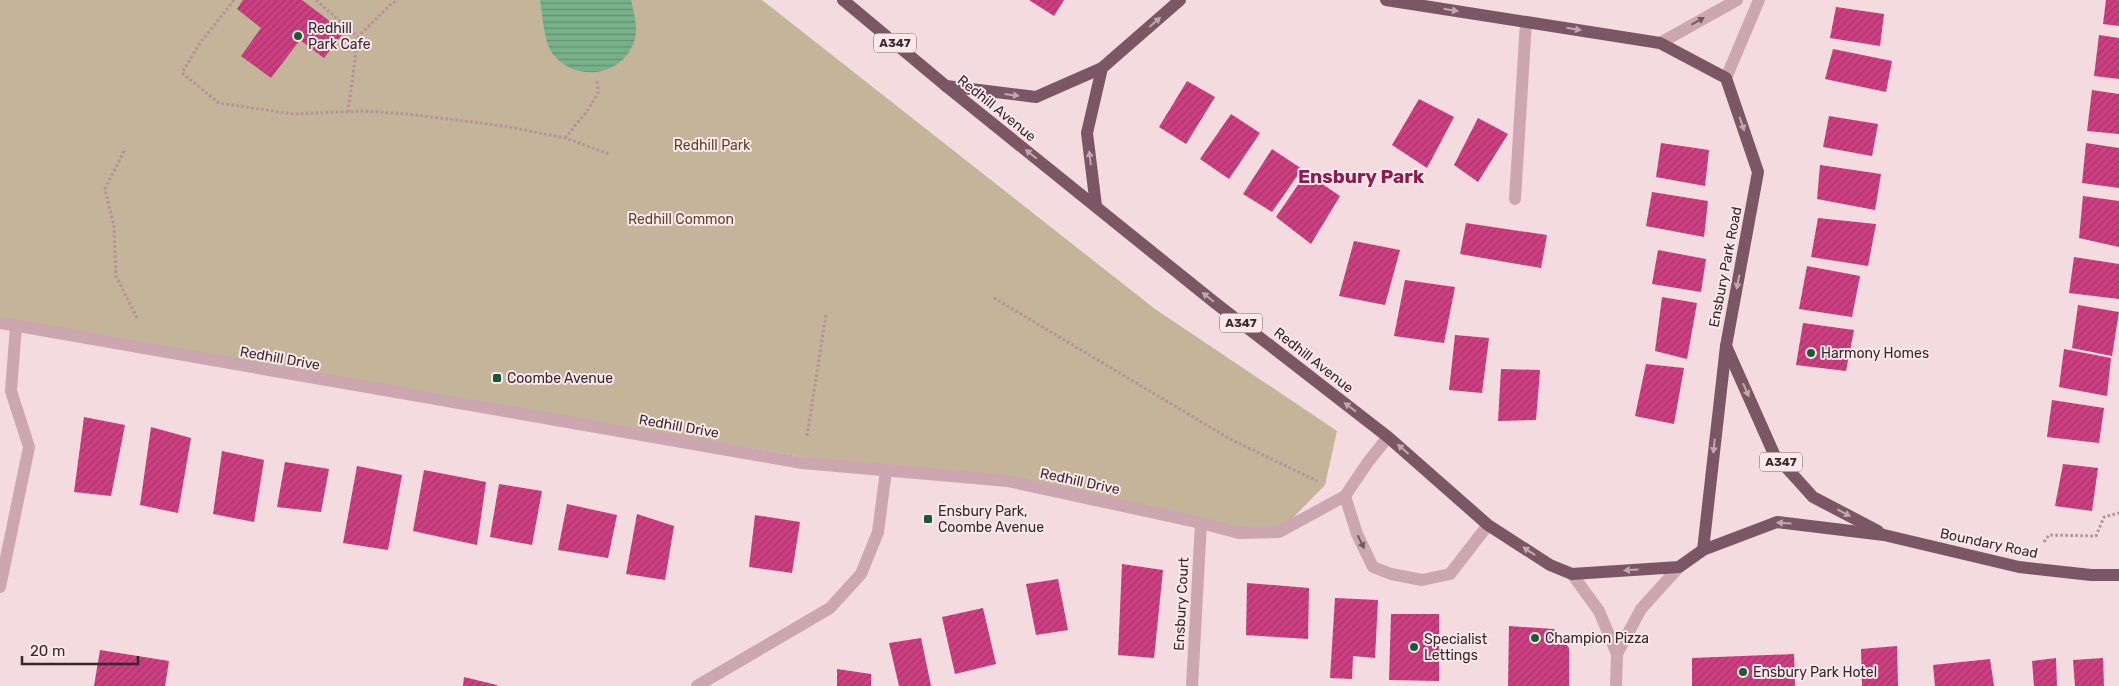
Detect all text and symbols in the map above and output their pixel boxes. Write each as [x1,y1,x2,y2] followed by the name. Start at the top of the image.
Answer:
[1444,7,1460,15] one-way arrow
[1148,16,1161,27] one-way arrow
[1692,17,1705,26] one-way arrow
[308,20,371,53] place label: Redhill Park Cafe
[1566,26,1582,34] one-way arrow
[292,30,304,42] marker: Redhill Park Cafe
[874,34,916,52] road number: A347
[954,72,1039,145] street label: Redhill Avenue
[1004,91,1020,99] one-way arrow
[1738,117,1746,132] one-way arrow
[674,137,751,154] park label: Redhill Park
[1025,148,1038,159] one-way arrow
[1086,150,1094,166] one-way arrow
[1298,165,1424,188] district label: Ensbury Park
[1705,205,1746,329] street label: Ensbury Park Road
[628,211,734,228] park label: Redhill Common
[1733,274,1741,290] one-way arrow
[1202,291,1215,302] one-way arrow
[1220,314,1262,332] road number: A347
[1271,324,1357,397] street label: Redhill Avenue
[239,343,321,374] street label: Redhill Drive
[1821,345,1929,362] place label: Harmony Homes
[1805,347,1817,359] marker: Harmony Homes
[507,370,613,387] place label: Coombe Avenue
[491,372,503,384] marker: Coombe Avenue
[1742,383,1750,397] one-way arrow
[1344,401,1357,412] one-way arrow
[638,411,720,442] street label: Redhill Drive
[1710,439,1718,455] one-way arrow
[1396,444,1409,455] one-way arrow
[1760,452,1802,472] road number: A347
[1038,465,1121,498] street label: Redhill Drive
[938,503,1044,536] place label: Ensbury Park, Coombe Avenue
[1836,509,1851,517] one-way arrow
[922,513,934,525] marker: Ensbury Park, Coombe Avenue
[1775,519,1791,527] one-way arrow
[1938,525,2039,562] street label: Boundary Road
[1357,535,1365,549] one-way arrow
[1523,546,1536,556] one-way arrow
[1171,556,1192,651] street label: Ensbury Court
[1622,567,1638,575] one-way arrow
[1545,630,1649,647] place label: Champion Pizza
[1424,631,1488,664] place label: Specialist Lettings
[1529,632,1541,644] marker: Champion Pizza
[22,634,139,666] scale bar
[1408,641,1420,653] marker: Specialist Lettings
[30,642,65,660] text: 20 m
[1753,664,1877,681] place label: Ensbury Park Hotel
[1737,666,1749,678] marker: Ensbury Park Hotel

